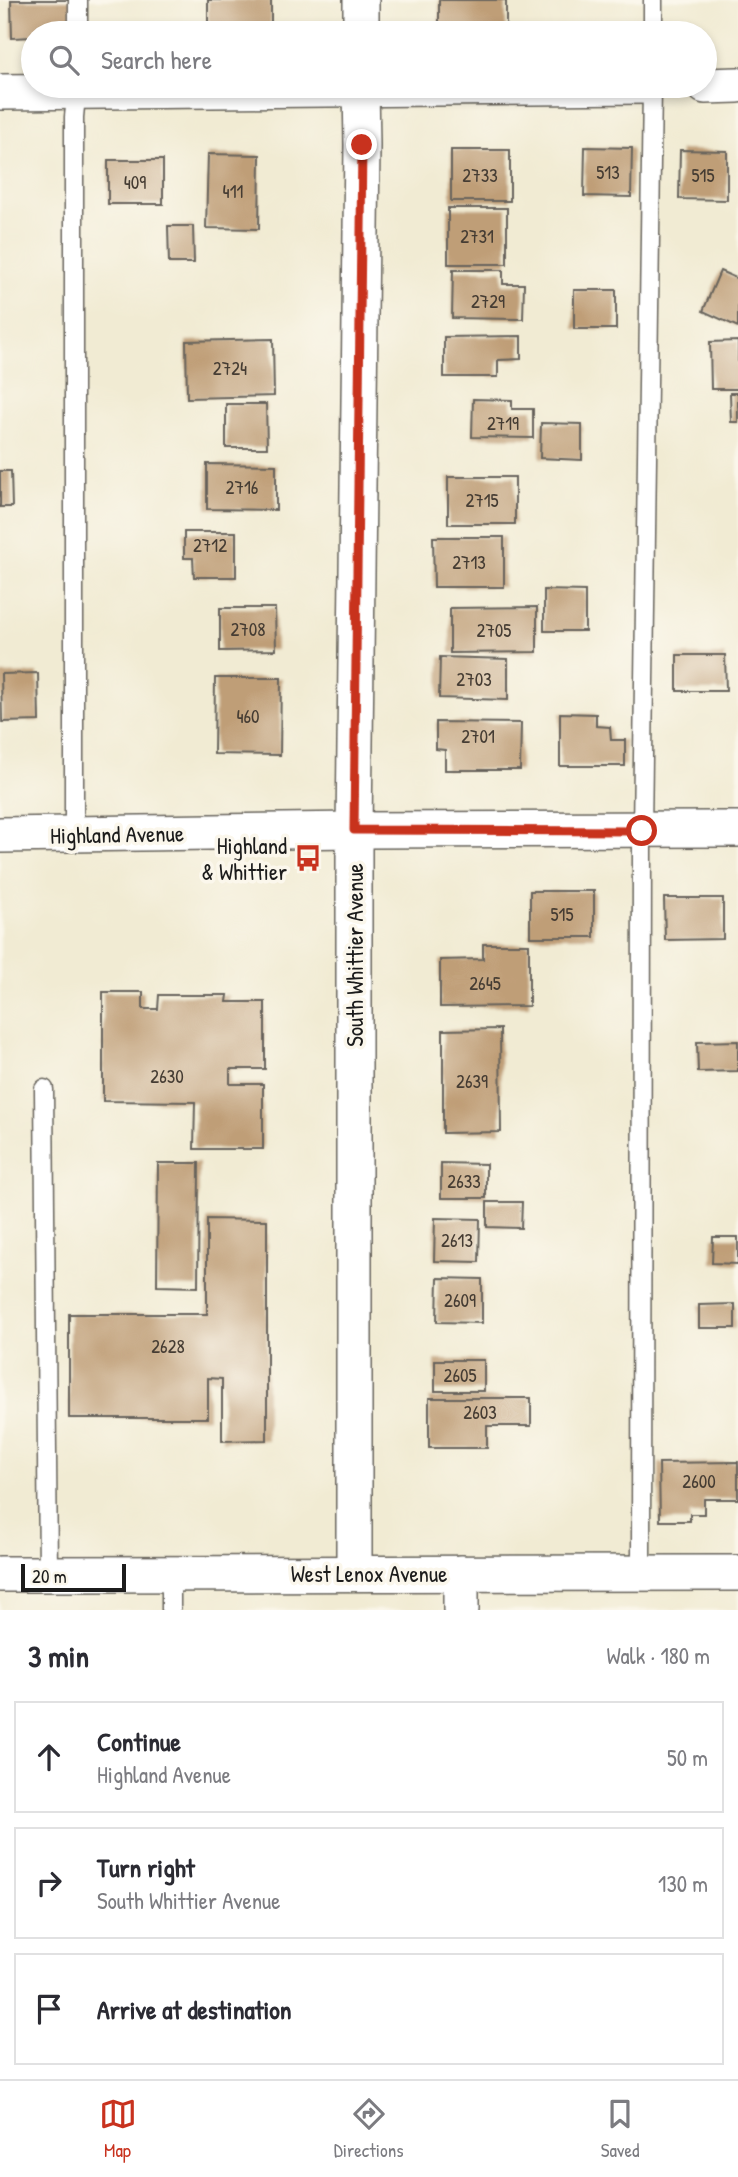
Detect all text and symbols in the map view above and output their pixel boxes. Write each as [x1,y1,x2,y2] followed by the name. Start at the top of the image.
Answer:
[21,21,717,98] search box
[45,41,83,79] icon: search
[101,42,212,77] text: Search here
[346,129,377,160] route end
[596,159,620,185] house number: 513
[462,162,498,188] house number: 2733
[692,162,714,188] house number: 515
[124,169,146,195] house number: 409
[223,178,244,204] house number: 411
[460,223,494,249] house number: 2731
[471,288,505,314] house number: 2729
[213,355,247,381] house number: 2724
[487,410,519,436] house number: 2719
[226,474,258,500] house number: 2716
[465,487,499,513] house number: 2715
[193,532,227,558] house number: 2712
[452,549,486,575] house number: 2713
[230,616,266,642] house number: 2708
[477,617,511,643] house number: 2705
[456,666,492,692] house number: 2703
[236,703,260,729] house number: 460
[461,723,495,749] house number: 2701
[626,815,657,846] route start
[50,817,184,851] street label: Highland Avenue
[202,830,287,887] place label: Highland & Whittier
[293,843,323,873] bus stop icon: Highland & Whittier
[339,863,370,1047] street label: South Whittier Avenue
[551,901,573,927] house number: 515
[469,970,501,996] house number: 2645
[150,1063,184,1089] house number: 2630
[456,1068,488,1094] house number: 2639
[447,1168,481,1194] house number: 2633
[441,1227,473,1253] house number: 2613
[444,1287,476,1313] house number: 2609
[151,1333,185,1359] house number: 2628
[443,1362,477,1388] house number: 2605
[463,1399,497,1425] house number: 2603
[682,1468,716,1494] house number: 2600
[291,1558,447,1589] street label: West Lenox Avenue
[21,1561,126,1593] scale bar
[32,1563,67,1589] text: 20 m
[28,1636,89,1676] text: 3 min
[606,1640,710,1671] text: Walk · 180 m
[97,1724,181,1759] text: Continue
[30,1738,68,1776] icon: ahead
[667,1742,708,1773] text: 50 m
[97,1759,231,1790] text: Highland Avenue
[97,1850,195,1885] text: Turn right
[30,1864,68,1902] icon: right
[658,1868,708,1899] text: 130 m
[97,1885,280,1916] text: South Whittier Avenue
[30,1990,68,2028] icon: arrive
[97,1992,292,2027] text: Arrive at destination
[99,2095,137,2163] tab: Map
[334,2095,404,2163] tab: Directions
[601,2095,639,2163] tab: Saved

